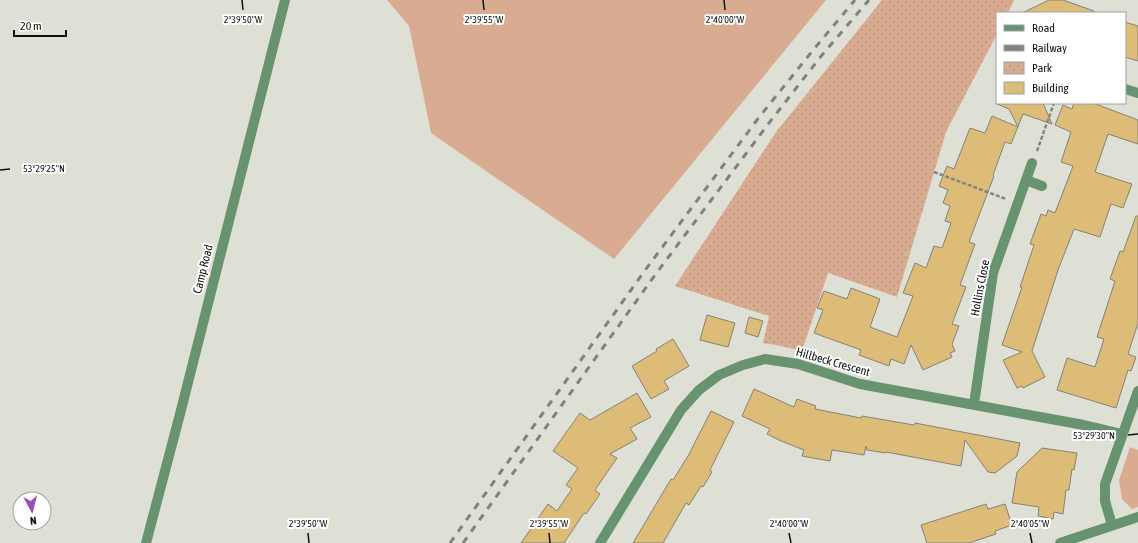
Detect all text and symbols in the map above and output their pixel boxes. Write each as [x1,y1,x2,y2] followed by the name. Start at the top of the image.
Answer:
[14,12,66,38] scale bar
[996,12,1126,104] legend
[224,14,263,25] text: 2°39'50"W
[465,14,504,25] text: 2°39'55"W
[706,14,745,25] text: 2°40'00"W
[20,19,42,33] text: 20 m
[1032,21,1055,35] text: Road
[1032,41,1067,55] text: Railway
[1032,61,1053,75] text: Park
[1032,81,1070,95] text: Building
[23,163,65,174] text: 53°29'25"N
[190,243,216,295] street label: Camp Road
[968,259,992,317] street label: Hollins Close
[794,345,872,379] street label: Hillbeck Crescent
[1073,430,1115,441] text: 53°29'30"N
[12,491,52,531] north arrow
[29,515,37,527] text: N
[289,518,328,529] text: 2°39'50"W
[530,518,569,529] text: 2°39'55"W
[770,518,809,529] text: 2°40'00"W
[1011,518,1050,529] text: 2°40'05"W

